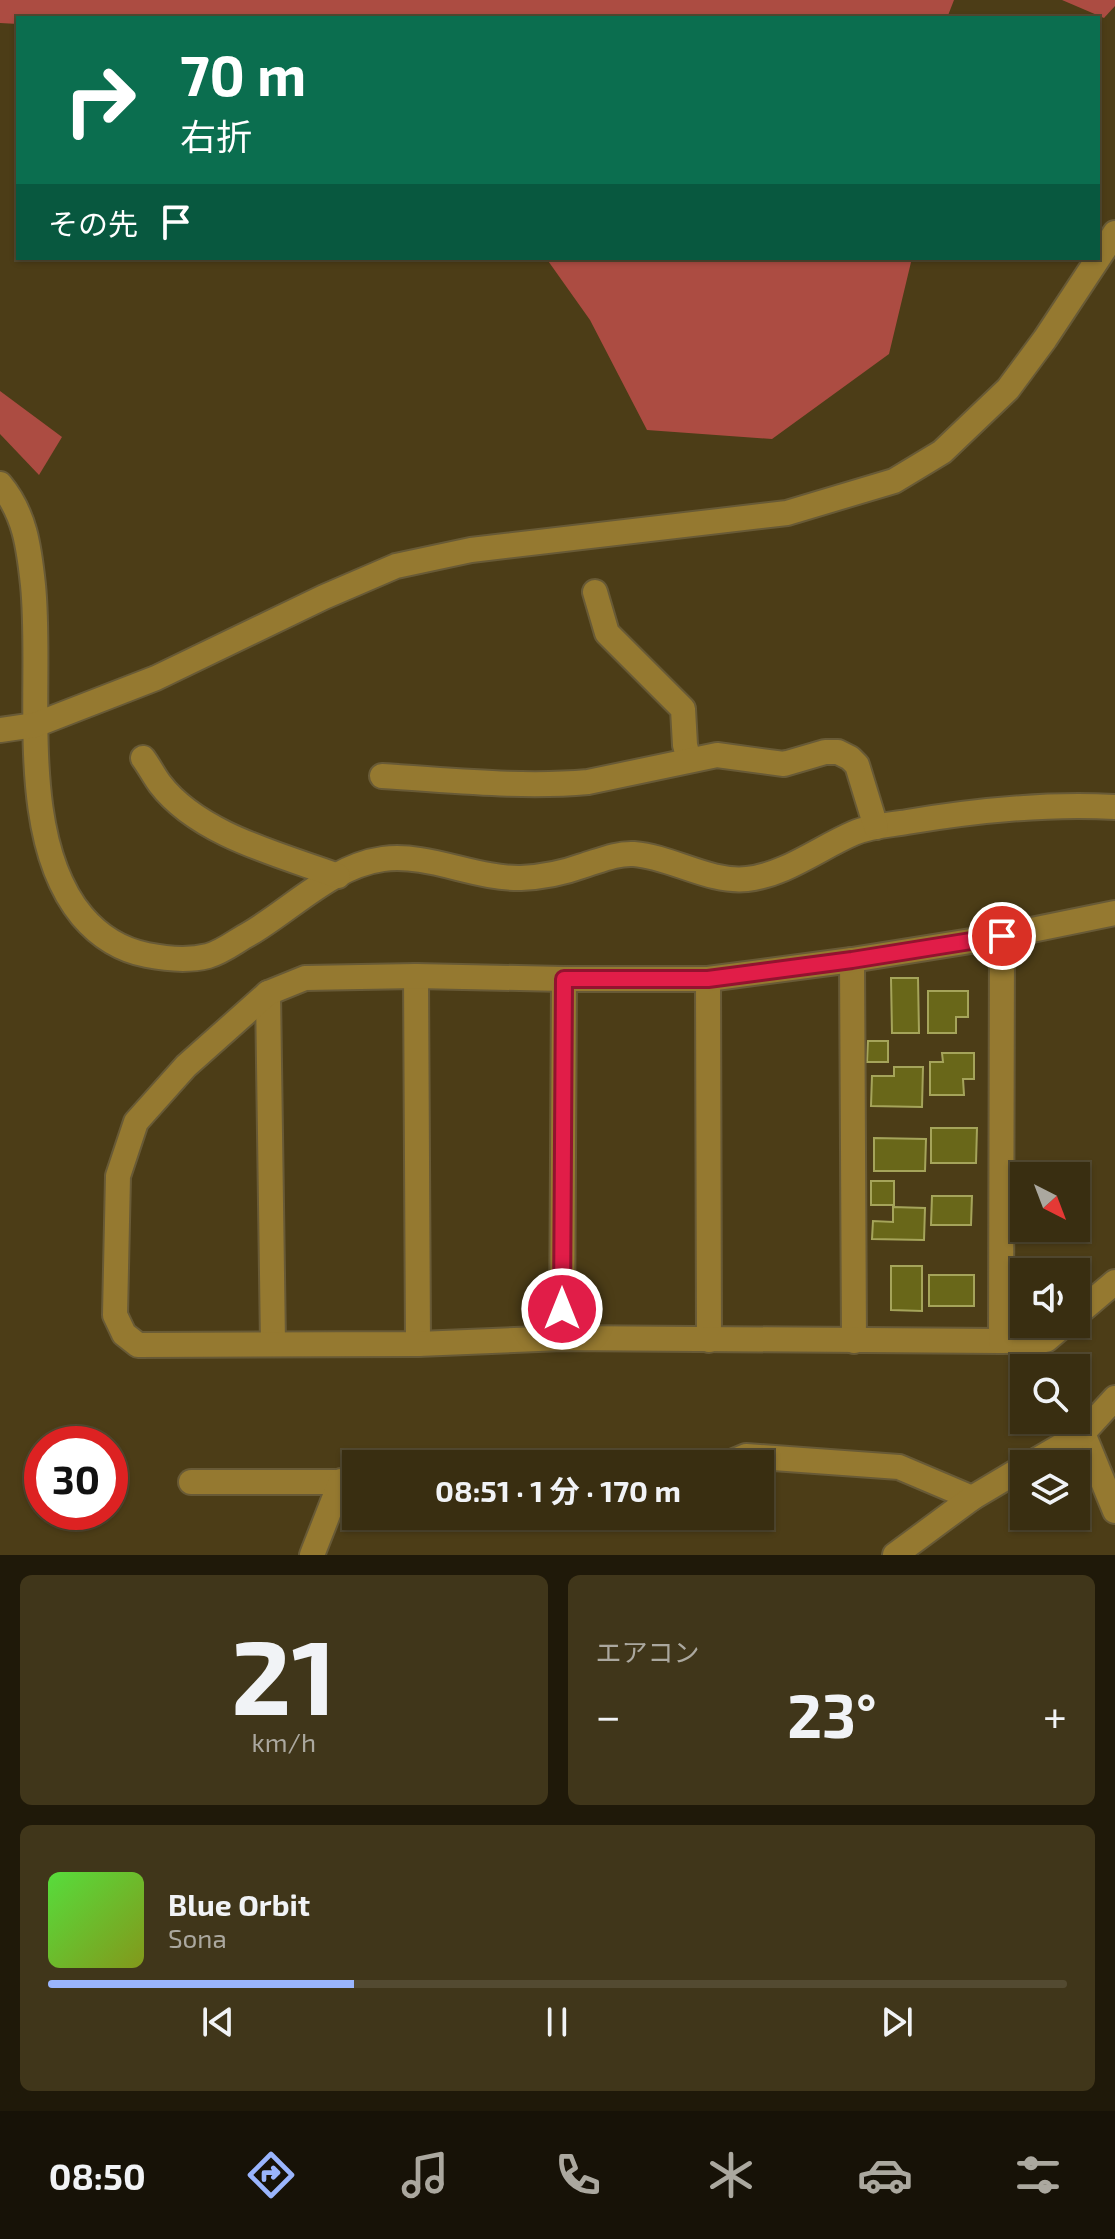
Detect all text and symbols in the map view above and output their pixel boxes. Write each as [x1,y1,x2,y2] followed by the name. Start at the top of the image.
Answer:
[180,40,306,107] text: 70 m
[48,48,152,152] icon: right
[180,114,252,157] text: 右折
[154,200,198,244] icon: arrive
[48,205,138,241] text: その先
[968,902,1036,970] pin
[980,914,1024,958] icon: arrive
[1010,1162,1090,1242] north arrow
[1010,1162,1090,1530] map controls
[1010,1258,1090,1338] button: sound
[520,1267,604,1351] position arrow
[1010,1354,1090,1434] button: search
[24,1426,128,1530] speed limit sign: 30
[1010,1450,1090,1530] button: layers
[435,1472,681,1508] text: 08:51 · 1 分 · 170 m
[231,1611,336,1736] text: 21
[596,1636,700,1667] text: エアコン
[787,1678,877,1750] text: 23°
[596,1688,621,1741] text: −
[1043,1688,1067,1741] text: +
[251,1726,316,1757] text: km/h
[168,1886,310,1922] text: Blue Orbit
[168,1922,227,1953] text: Sona
[196,2000,240,2044] icon: previous
[535,2000,579,2044] icon: pause
[875,2000,919,2044] icon: next
[243,2147,299,2203] icon: directions
[397,2147,453,2203] icon: music
[550,2147,606,2203] icon: phone
[703,2147,759,2203] icon: climate
[857,2147,913,2203] icon: car
[1010,2147,1066,2203] icon: filters
[49,2154,146,2197] text: 08:50

